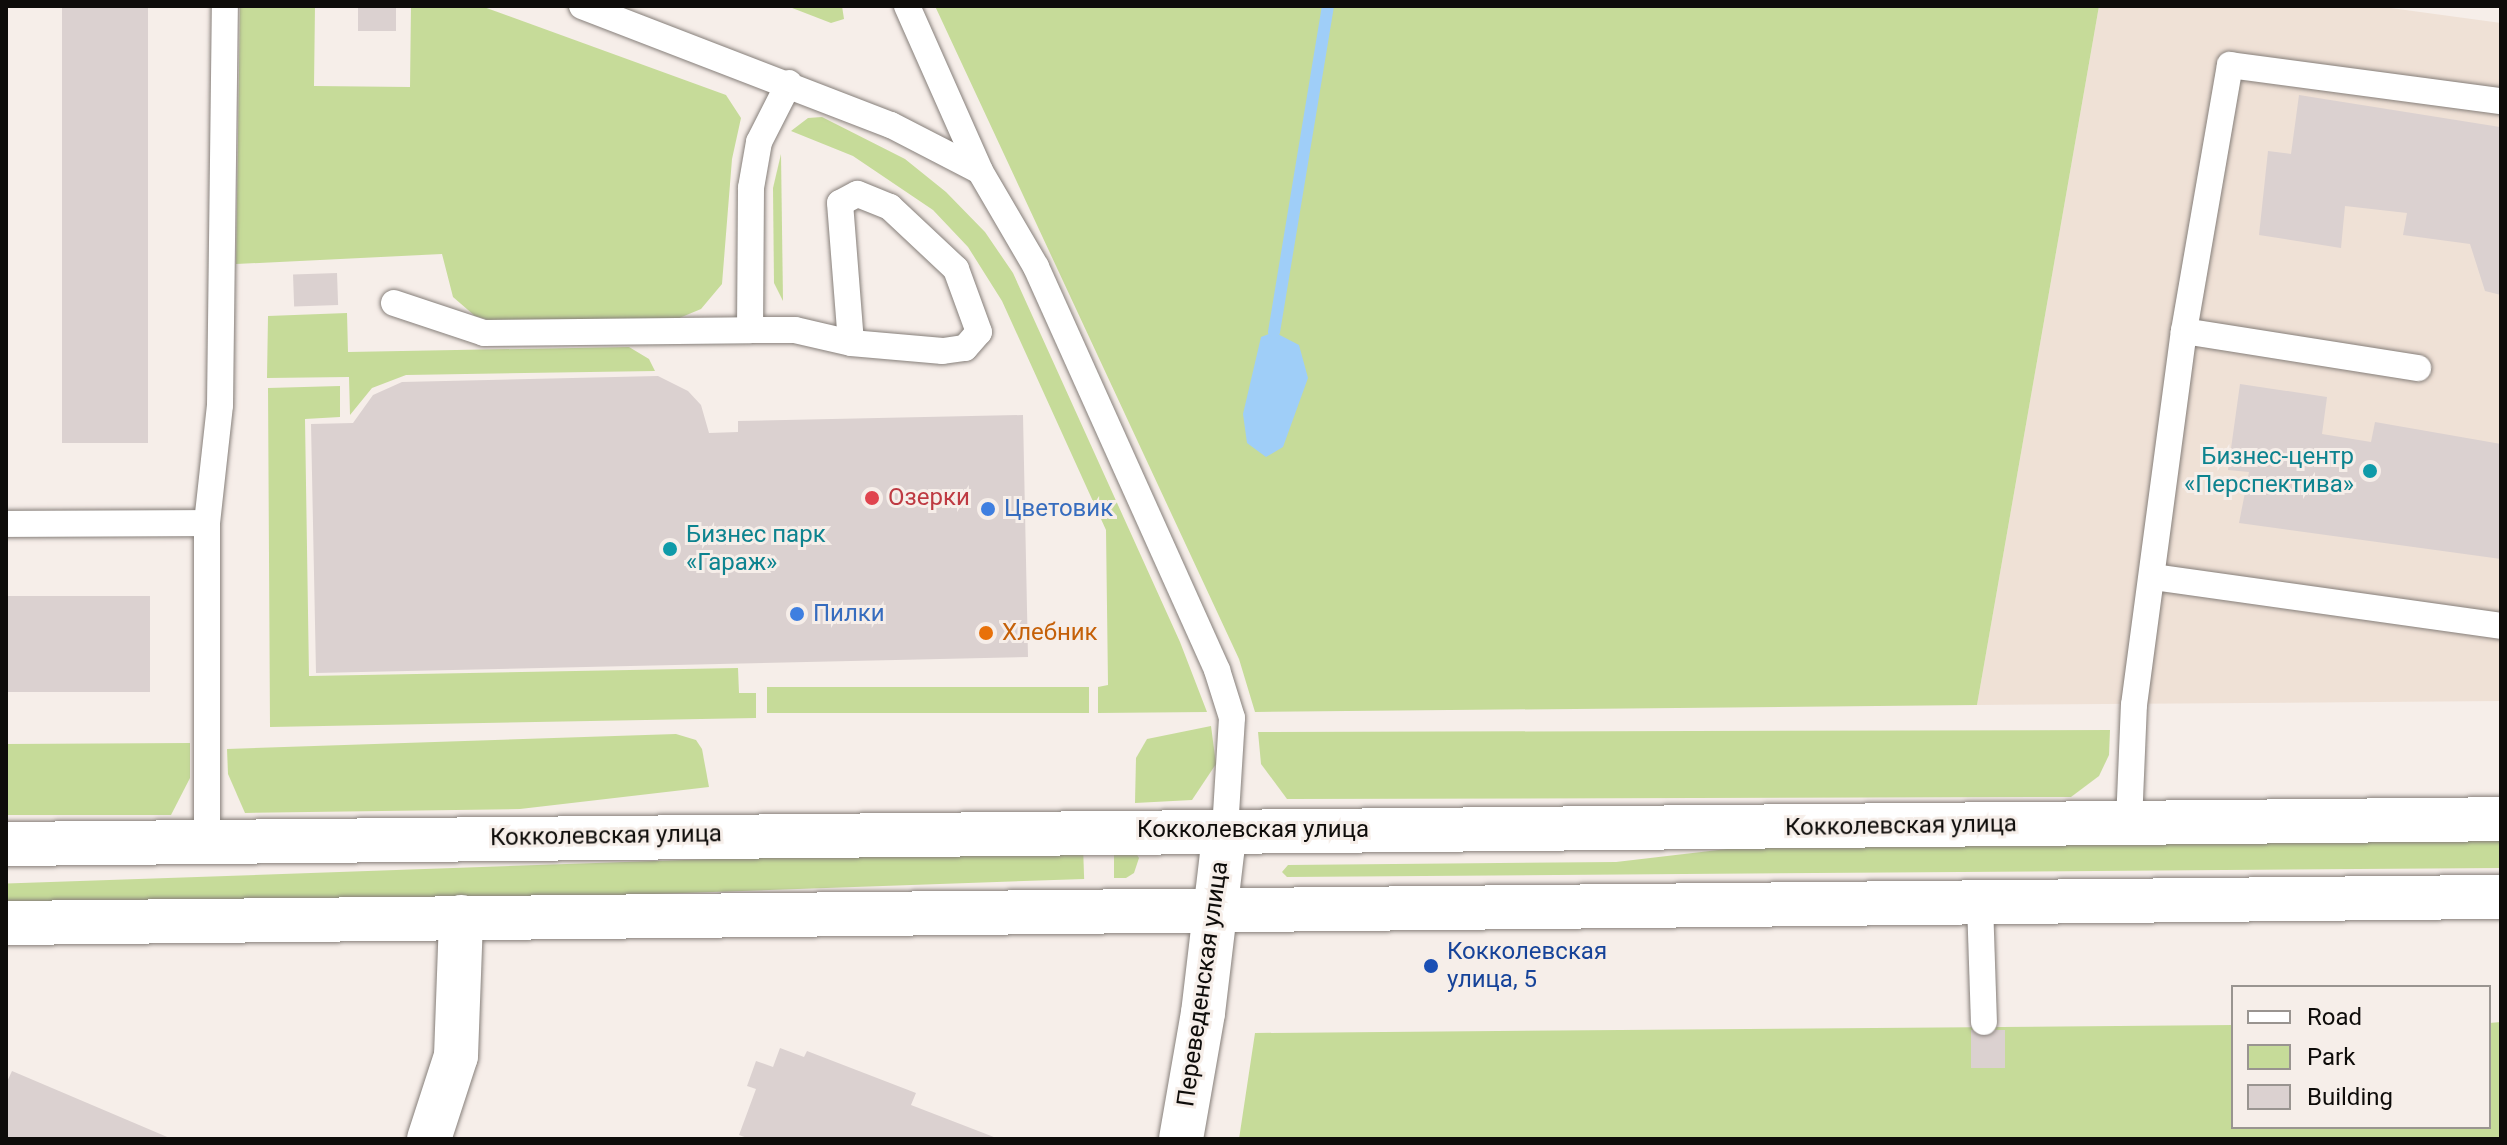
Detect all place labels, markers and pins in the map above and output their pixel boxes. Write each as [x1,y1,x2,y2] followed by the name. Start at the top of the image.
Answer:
[2184,443,2354,499] place label: Бизнес-центр «Перспектива»
[2361,462,2379,480] marker: Бизнес-центр «Перспектива»
[888,484,970,512] place label: Озерки
[863,489,881,507] marker: Озерки
[1004,495,1113,523] place label: Цветовик
[979,500,997,518] marker: Цветовик
[686,521,826,577] place label: Бизнес парк «Гараж»
[661,540,679,558] marker: Бизнес парк «Гараж»
[813,600,885,628] place label: Пилки
[788,605,806,623] marker: Пилки
[1002,619,1098,647] place label: Хлебник
[977,624,995,642] marker: Хлебник
[1447,938,1607,994] place label: Кокколевская улица, 5
[1422,957,1440,975] marker: Кокколевская улица, 5

